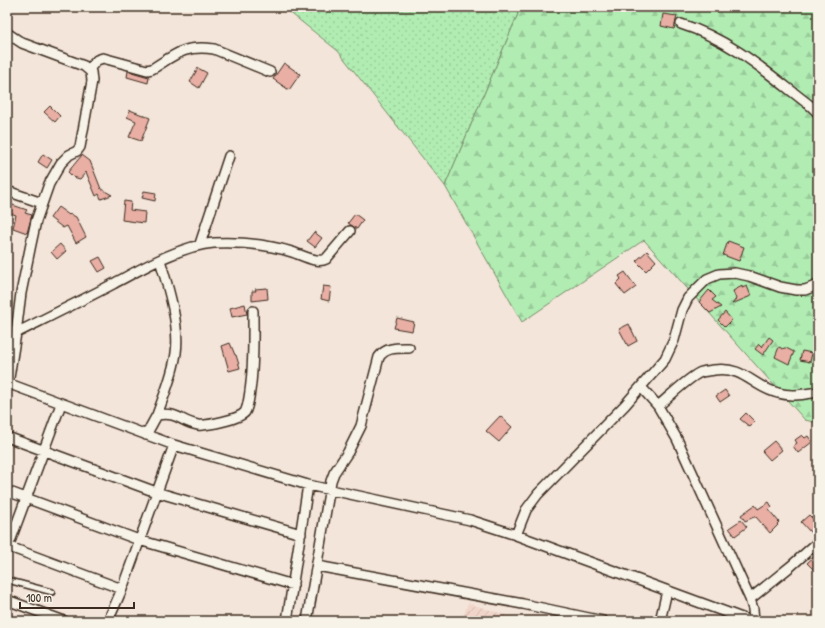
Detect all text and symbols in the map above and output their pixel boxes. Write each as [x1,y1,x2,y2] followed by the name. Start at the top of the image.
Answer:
[20,584,134,610] scale bar
[26,589,52,606] text: 100 m

